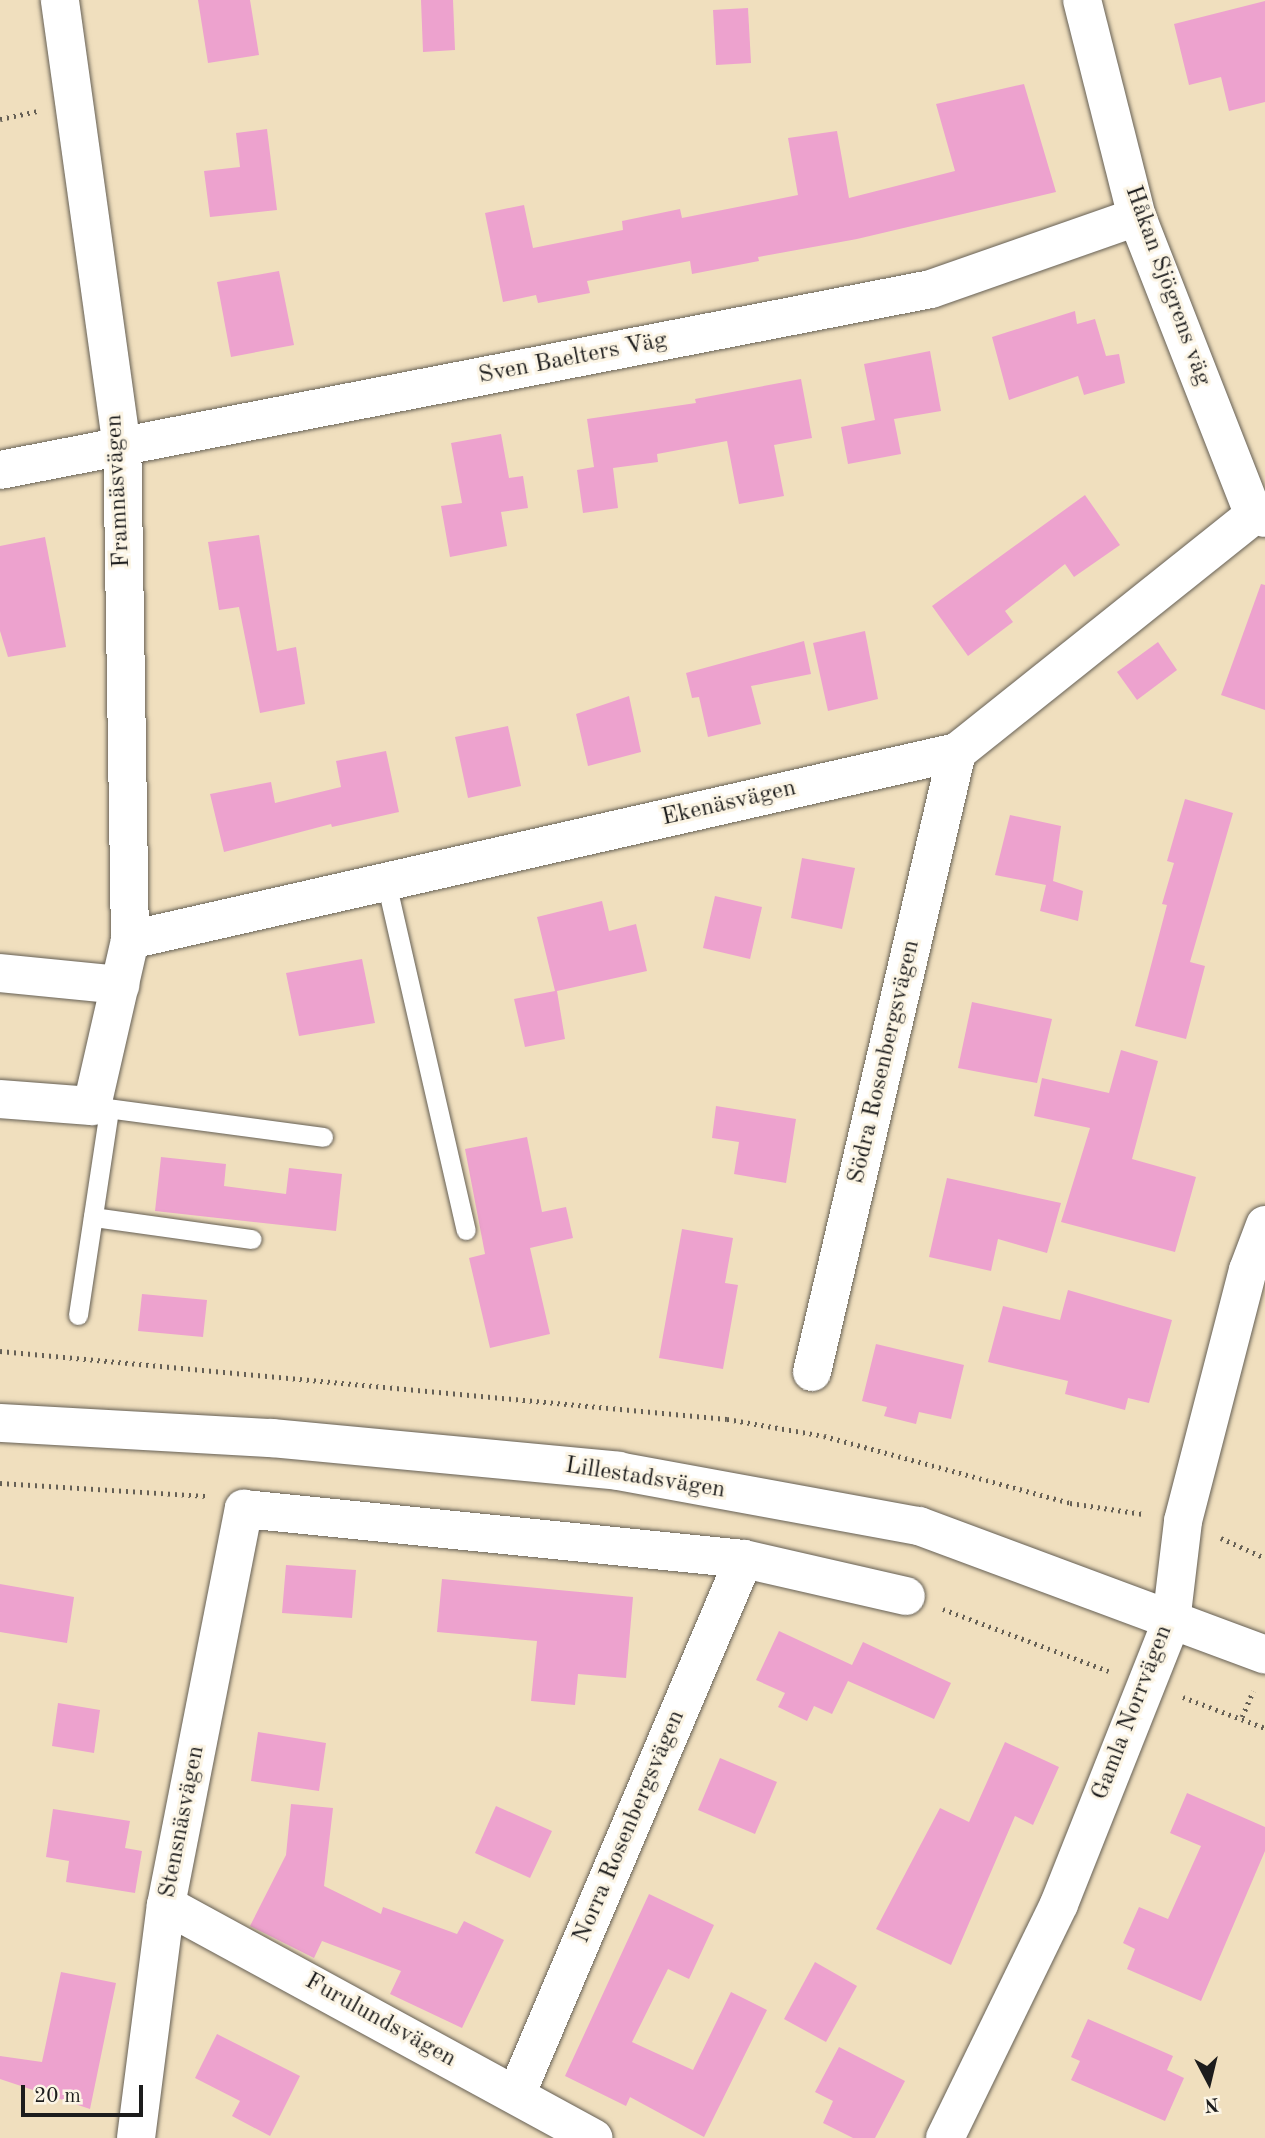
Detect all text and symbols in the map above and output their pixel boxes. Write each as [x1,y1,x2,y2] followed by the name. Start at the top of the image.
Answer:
[1117,182,1217,390] street label: Håkan Sjögrens väg
[476,327,670,391] street label: Sven Baelters Väg
[101,413,137,569] street label: Framnäsvägen
[659,775,799,833] street label: Ekenäsvägen
[843,937,927,1187] street label: Södra Rosenbergsvägen
[563,1452,727,1506] street label: Lillestadsvägen
[1086,1622,1180,1804] street label: Gamla Norrvägen
[568,1706,692,1948] street label: Norra Rosenbergsvägen
[154,1743,212,1901] street label: Stensnäsvägen
[299,1968,461,2074] street label: Furulundsvägen
[1174,2047,1244,2117] north arrow
[24,2072,147,2116] scale bar
[34,2086,81,2107] text: 20 m
[1203,2093,1220,2114] text: N

